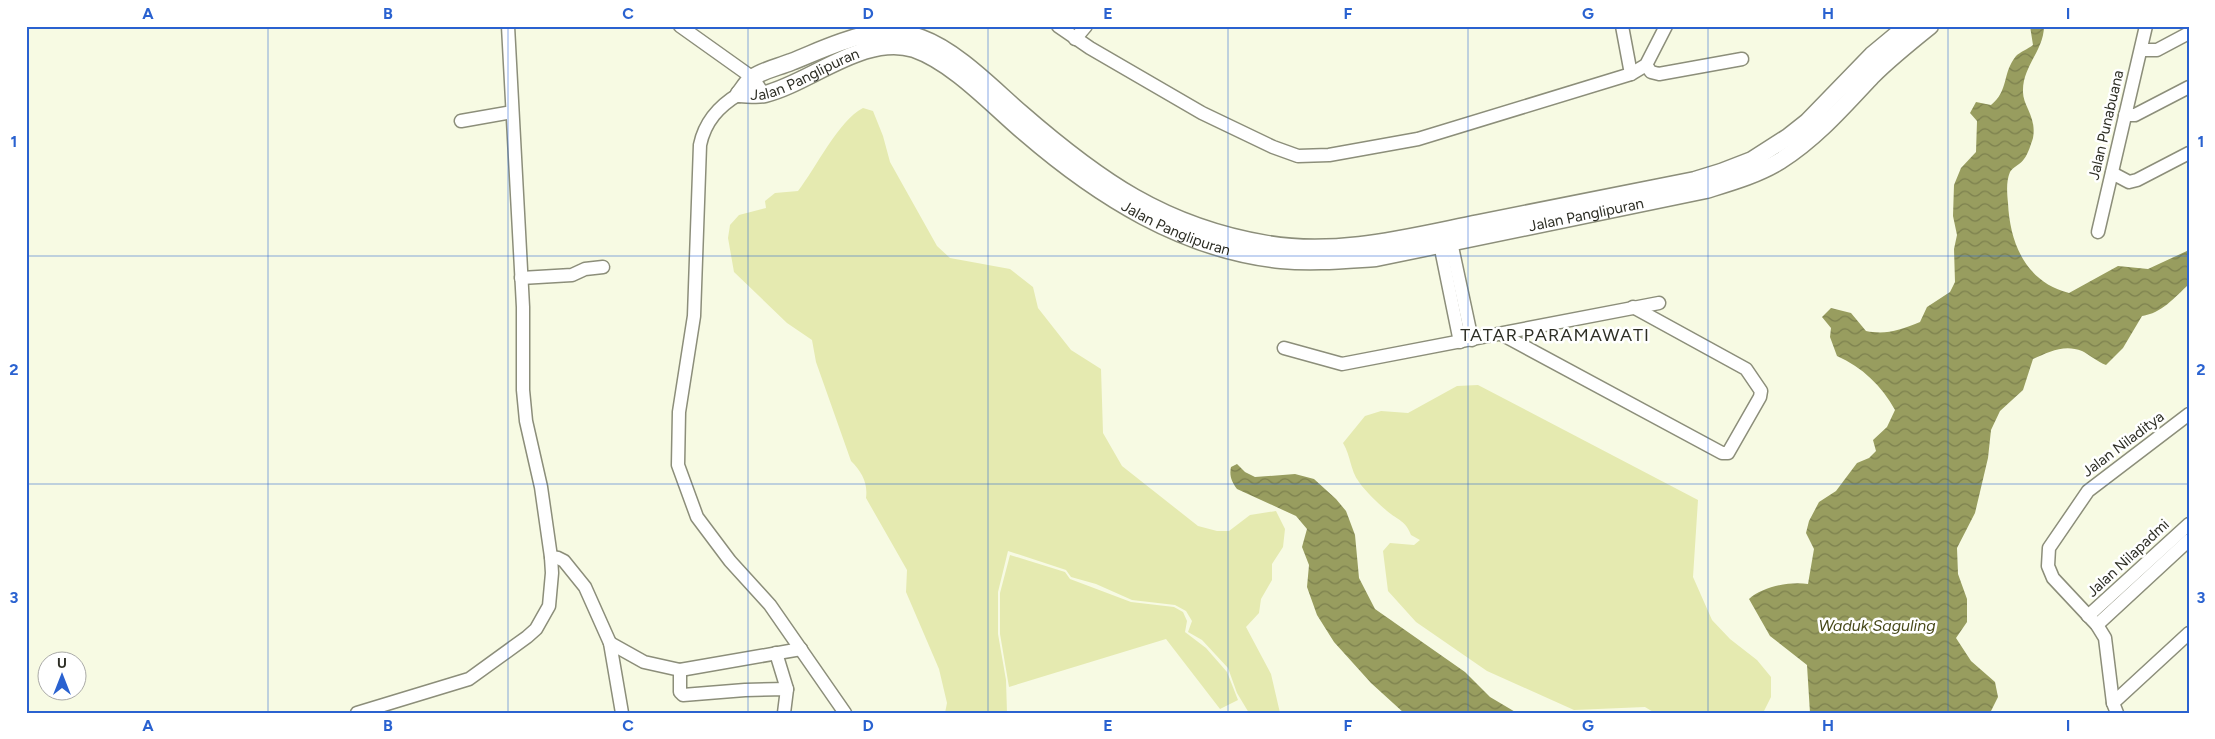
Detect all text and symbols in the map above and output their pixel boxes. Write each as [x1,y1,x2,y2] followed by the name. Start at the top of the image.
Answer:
[142,4,154,23] text: A
[383,4,393,23] text: B
[622,4,634,23] text: C
[862,4,874,23] text: D
[1103,4,1113,23] text: E
[1344,4,1353,23] text: F
[1582,4,1594,23] text: G
[1822,4,1834,23] text: H
[2066,4,2070,23] text: I
[750,44,862,104] street label: Jalan Panglipuran
[2085,68,2127,182] street label: Jalan Punabuana
[11,132,17,151] text: 1
[2198,132,2204,151] text: 1
[1527,194,1645,235] street label: Jalan Panglipuran
[1118,197,1232,259] street label: Jalan Panglipuran
[1460,324,1650,346] district label: TATAR PARAMAWATI
[9,360,19,379] text: 2
[2196,360,2206,379] text: 2
[2079,407,2167,481] street label: Jalan Niladitya
[2083,515,2173,601] street label: Jalan Nilapadmi
[10,588,19,607] text: 3
[2197,588,2206,607] text: 3
[1818,616,1936,635] water label: Waduk Saguling
[38,652,88,702] north arrow
[57,655,67,672] text: U
[142,716,154,735] text: A
[383,716,393,735] text: B
[622,716,634,735] text: C
[862,716,874,735] text: D
[1103,716,1113,735] text: E
[1344,716,1353,735] text: F
[1582,716,1594,735] text: G
[1822,716,1834,735] text: H
[2066,716,2070,735] text: I

